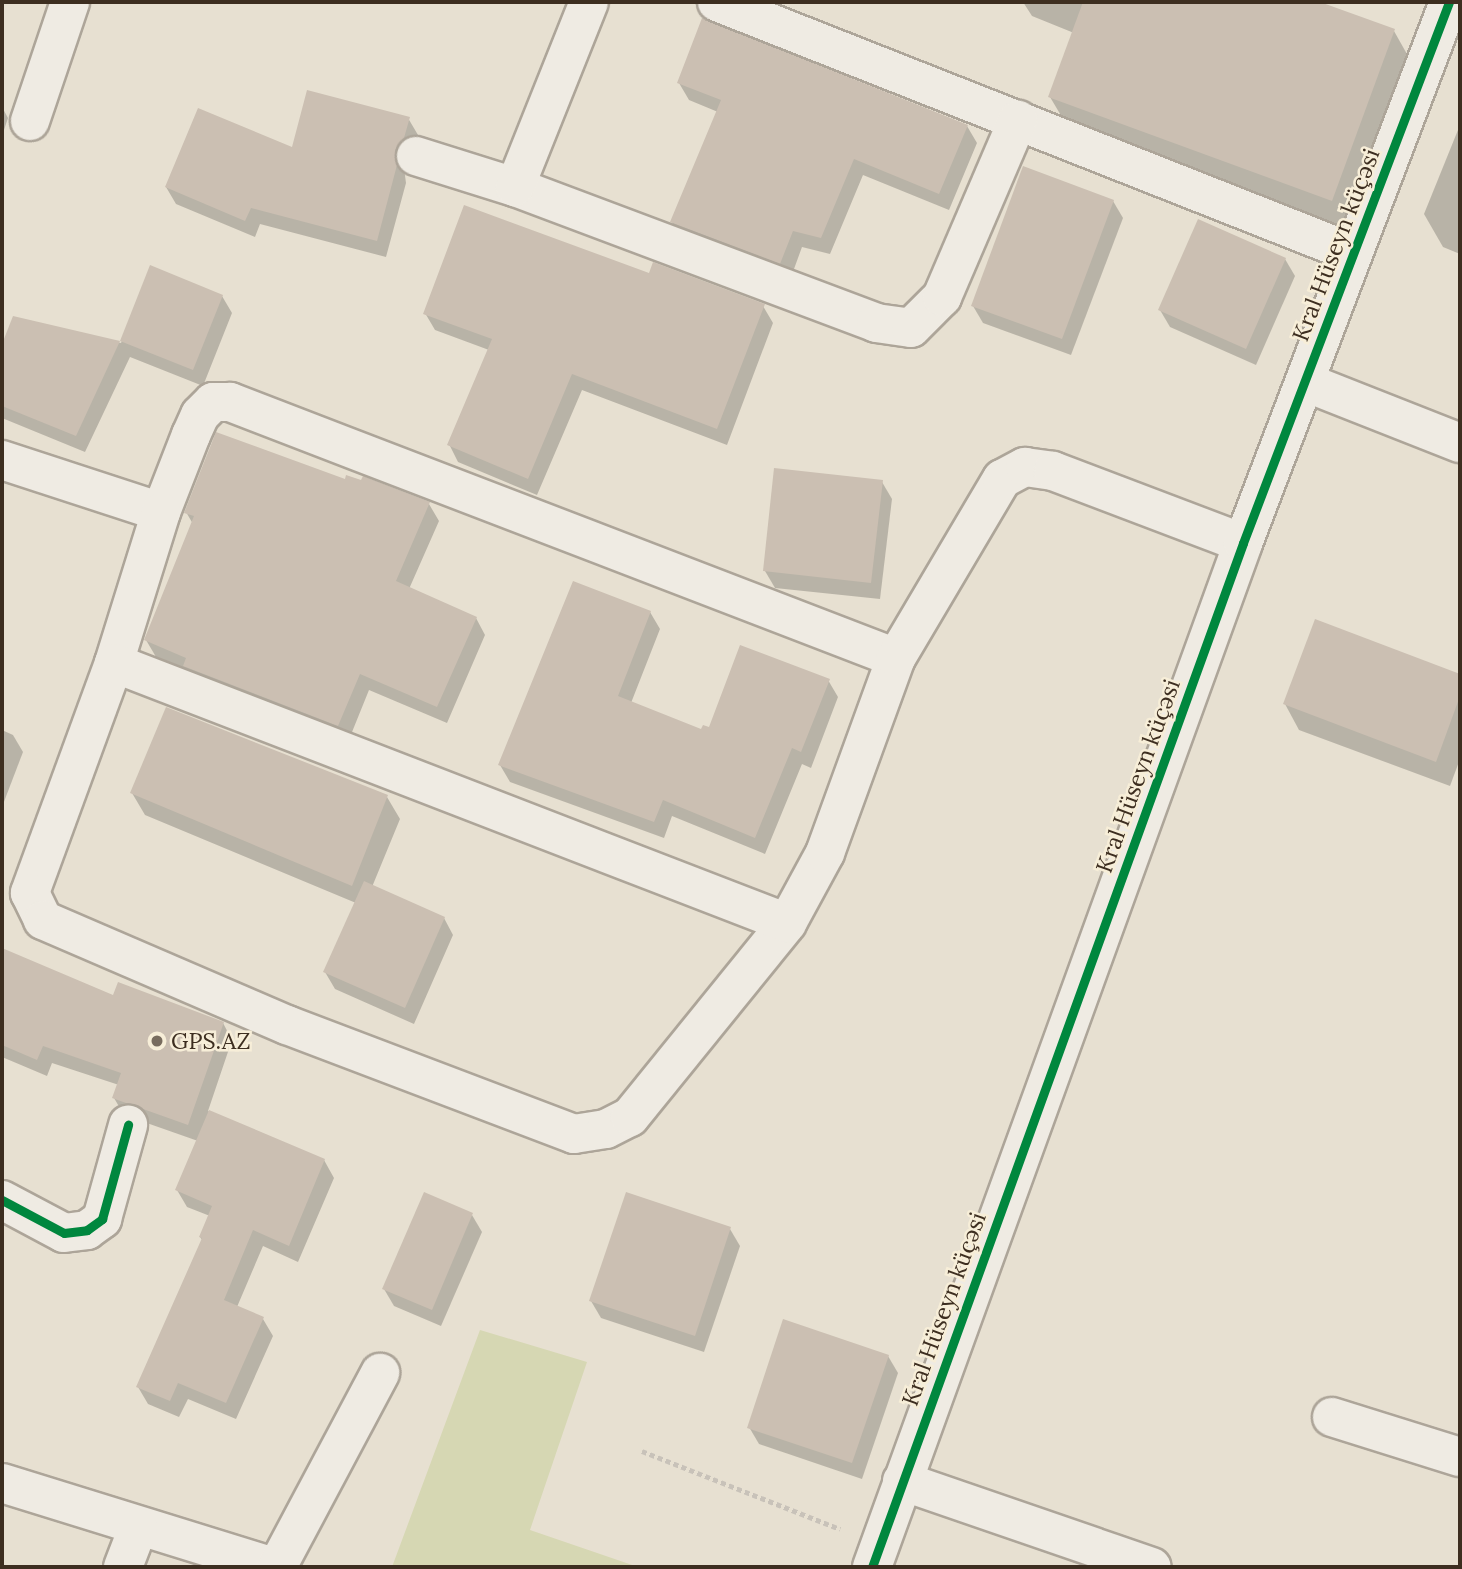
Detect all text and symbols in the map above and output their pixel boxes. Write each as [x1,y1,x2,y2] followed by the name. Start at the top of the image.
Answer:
[1287,145,1385,345] street label: Kral Hüseyn küçəsi
[1090,675,1186,877] street label: Kral Hüseyn küçəsi
[171,1027,250,1055] place label: GPS.AZ
[149,1033,165,1049] marker: GPS.AZ
[896,1208,992,1410] street label: Kral Hüseyn küçəsi

